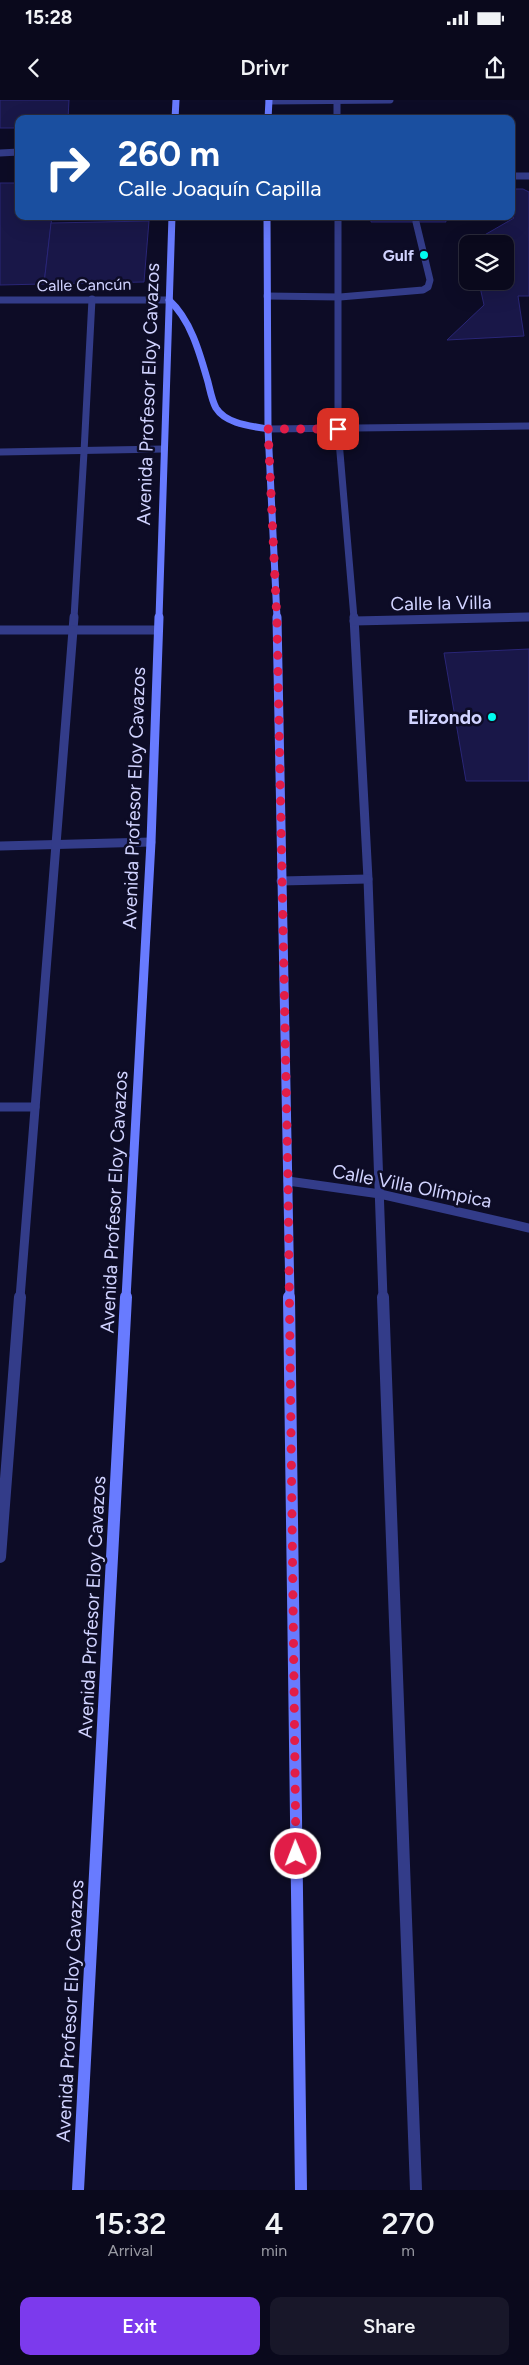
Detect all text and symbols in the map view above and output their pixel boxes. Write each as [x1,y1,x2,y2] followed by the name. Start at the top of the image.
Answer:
[25,6,72,29] text: 15:28
[20,54,48,82] icon: back
[240,54,289,81] text: Drivr
[481,54,509,82] icon: share
[118,133,220,175] text: 260 m
[35,135,100,200] icon: right
[118,175,321,202] text: Calle Joaquín Capilla
[459,235,514,290] map controls
[459,235,514,290] button: layers
[383,246,415,265] place label: Gulf
[418,249,430,261] marker: Gulf
[132,262,164,526] street label: Avenida Profesor Eloy Cavazos
[37,275,132,295] street label: Calle Cancún
[317,408,359,450] pin
[324,415,352,443] icon: arrive
[390,591,492,615] street label: Calle la Villa
[118,666,150,930] street label: Avenida Profesor Eloy Cavazos
[408,706,482,729] place label: Elizondo
[486,711,498,723] marker: Elizondo
[96,1070,132,1334] street label: Avenida Profesor Eloy Cavazos
[330,1159,494,1213] street label: Calle Villa Olímpica
[74,1475,110,1739] street label: Avenida Profesor Eloy Cavazos
[269,1827,321,1879] position arrow
[52,1879,88,2143] street label: Avenida Profesor Eloy Cavazos
[94,2205,166,2242] text: 15:32
[265,2205,283,2242] text: 4
[382,2205,435,2242] text: 270
[108,2241,153,2260] text: Arrival
[261,2241,287,2260] text: min
[401,2241,415,2260] text: m
[20,2297,260,2355] button: Exit
[270,2297,509,2355] button: Share

